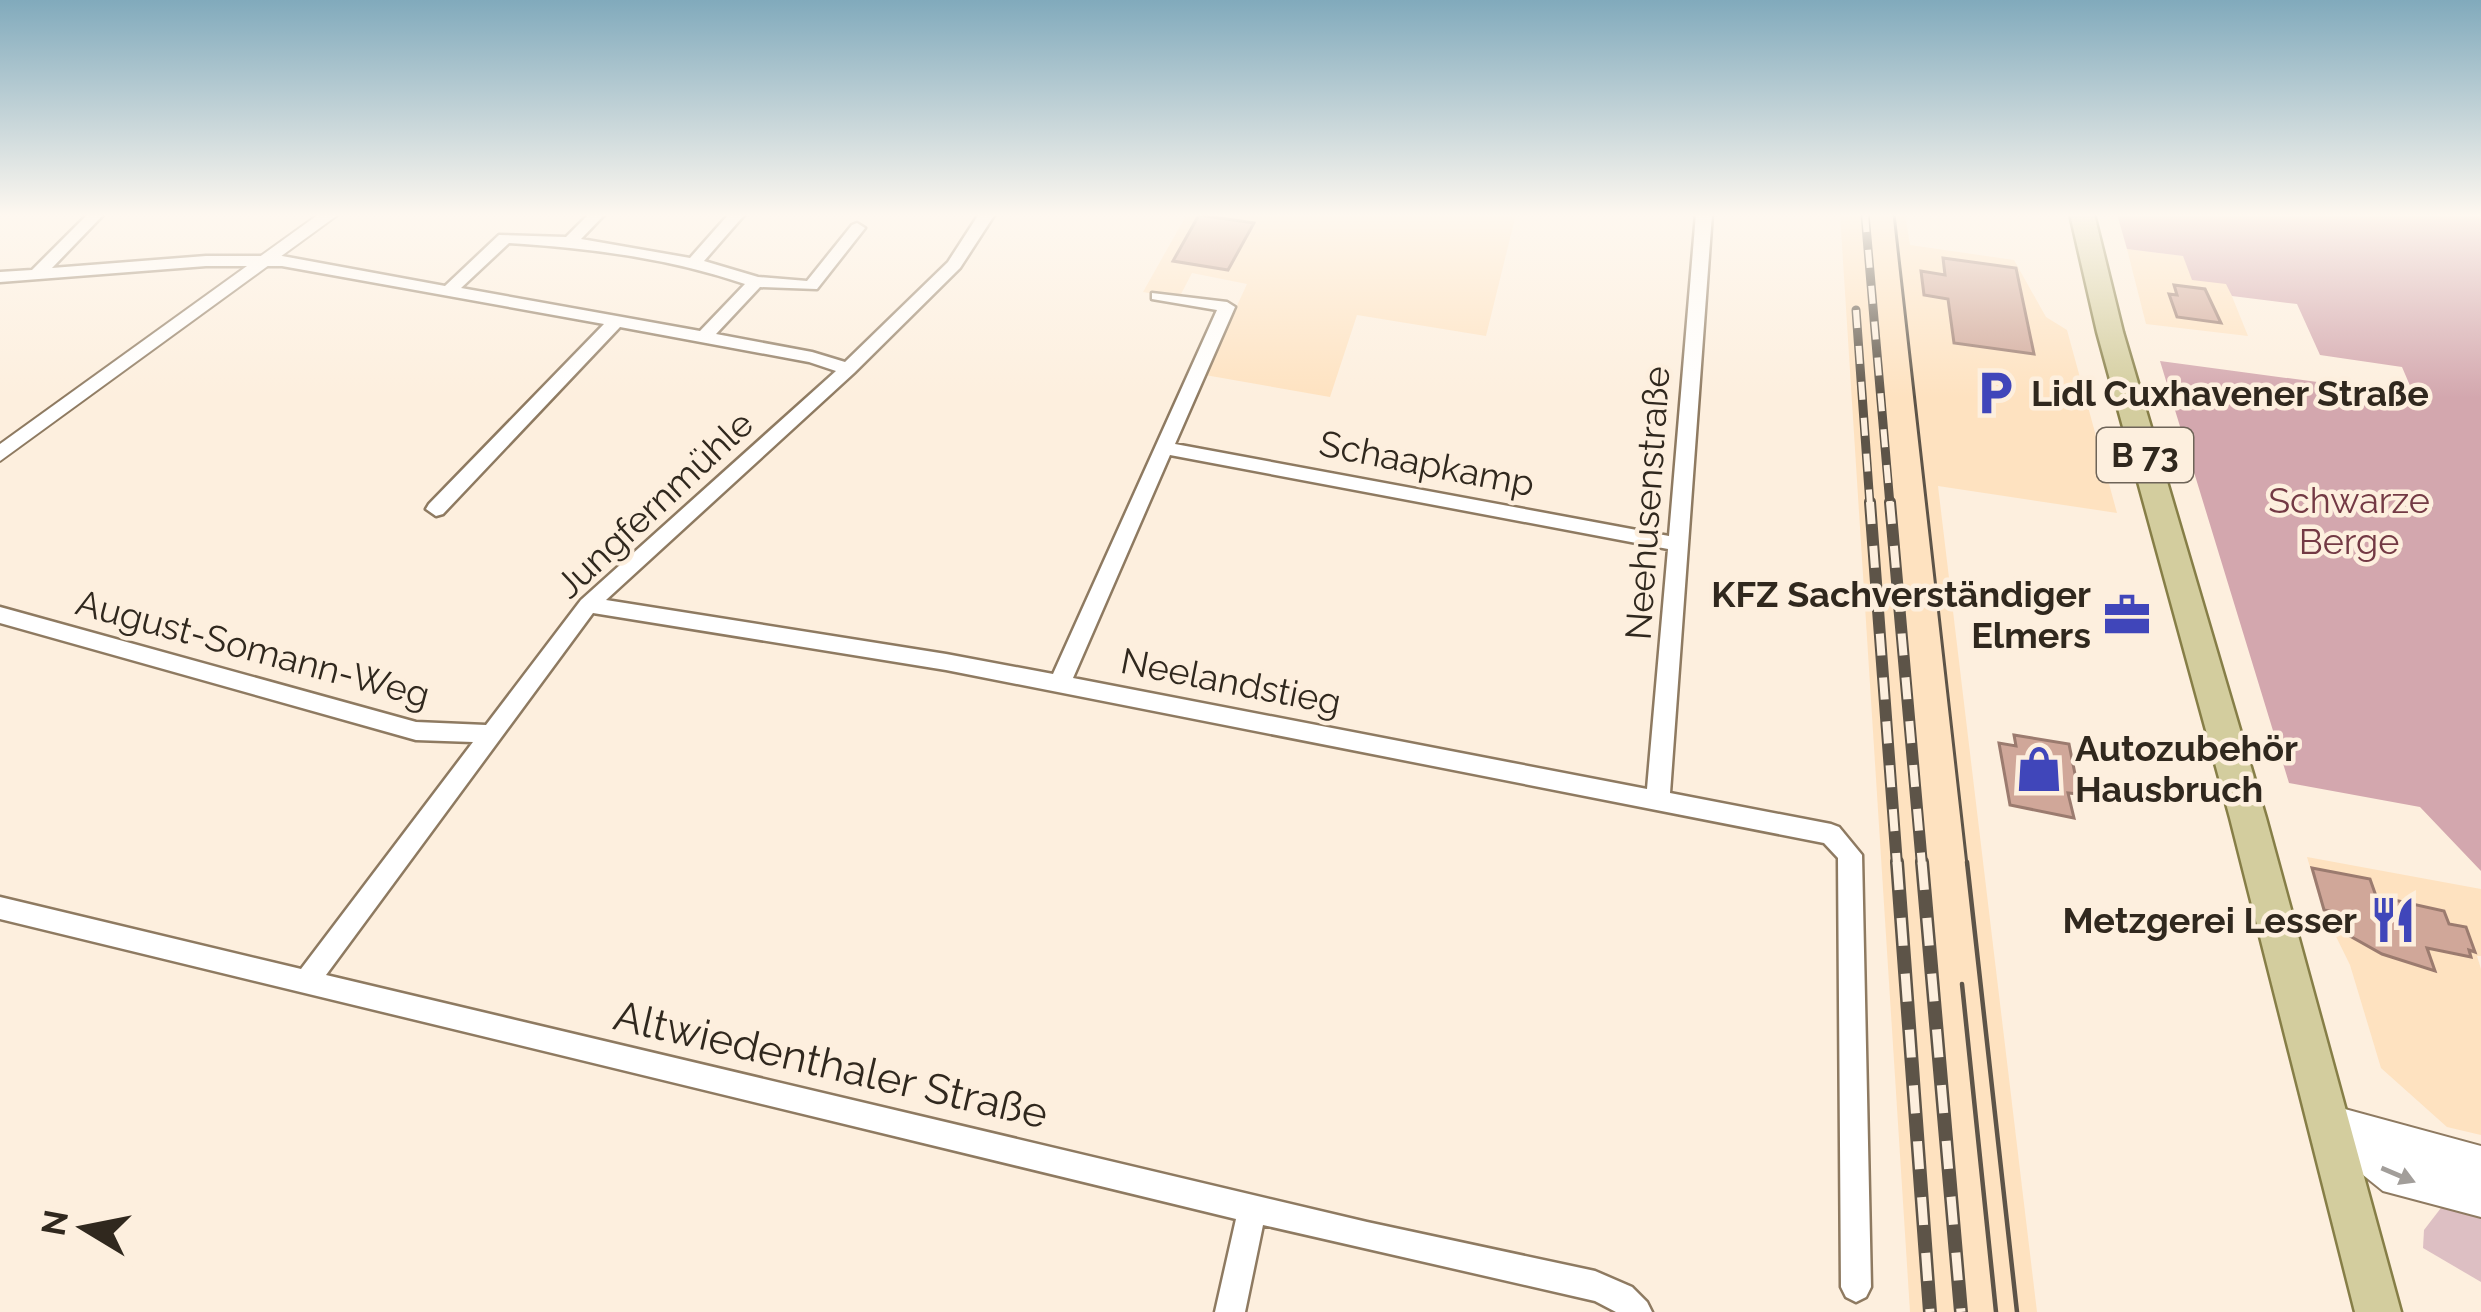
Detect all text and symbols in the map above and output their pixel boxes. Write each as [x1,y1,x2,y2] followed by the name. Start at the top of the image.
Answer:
[1616,365,1678,641] street label: Neehusenstraße
[1970,368,2020,418] parking icon: Lidl Cuxhavener Straße
[2031,372,2429,414] place label: Lidl Cuxhavener Straße
[547,402,761,606] street label: Jungfernmühle
[1316,422,1538,504] street label: Schaapkamp
[2097,428,2193,482] road number: B 73
[2268,479,2430,562] park label: Schwarze Berge
[1711,573,2091,656] place label: KFZ Sachverständiger Elmers
[72,581,434,715] street label: August-Somann-Weg
[2102,590,2152,640] office icon: KFZ Sachverständiger Elmers
[1117,639,1345,723] street label: Neelandstieg
[2075,727,2298,810] place label: Autozubehör Hausbruch
[2014,744,2064,794] shop icon: Autozubehör Hausbruch
[2368,895,2418,945] restaurant icon: Metzgerei Lesser
[2063,899,2357,941] place label: Metzgerei Lesser
[609,991,1052,1138] street label: Altwiedenthaler Straße
[2381,1166,2417,1185] one-way arrow
[24,1168,144,1288] north arrow
[34,1207,76,1239] text: N

